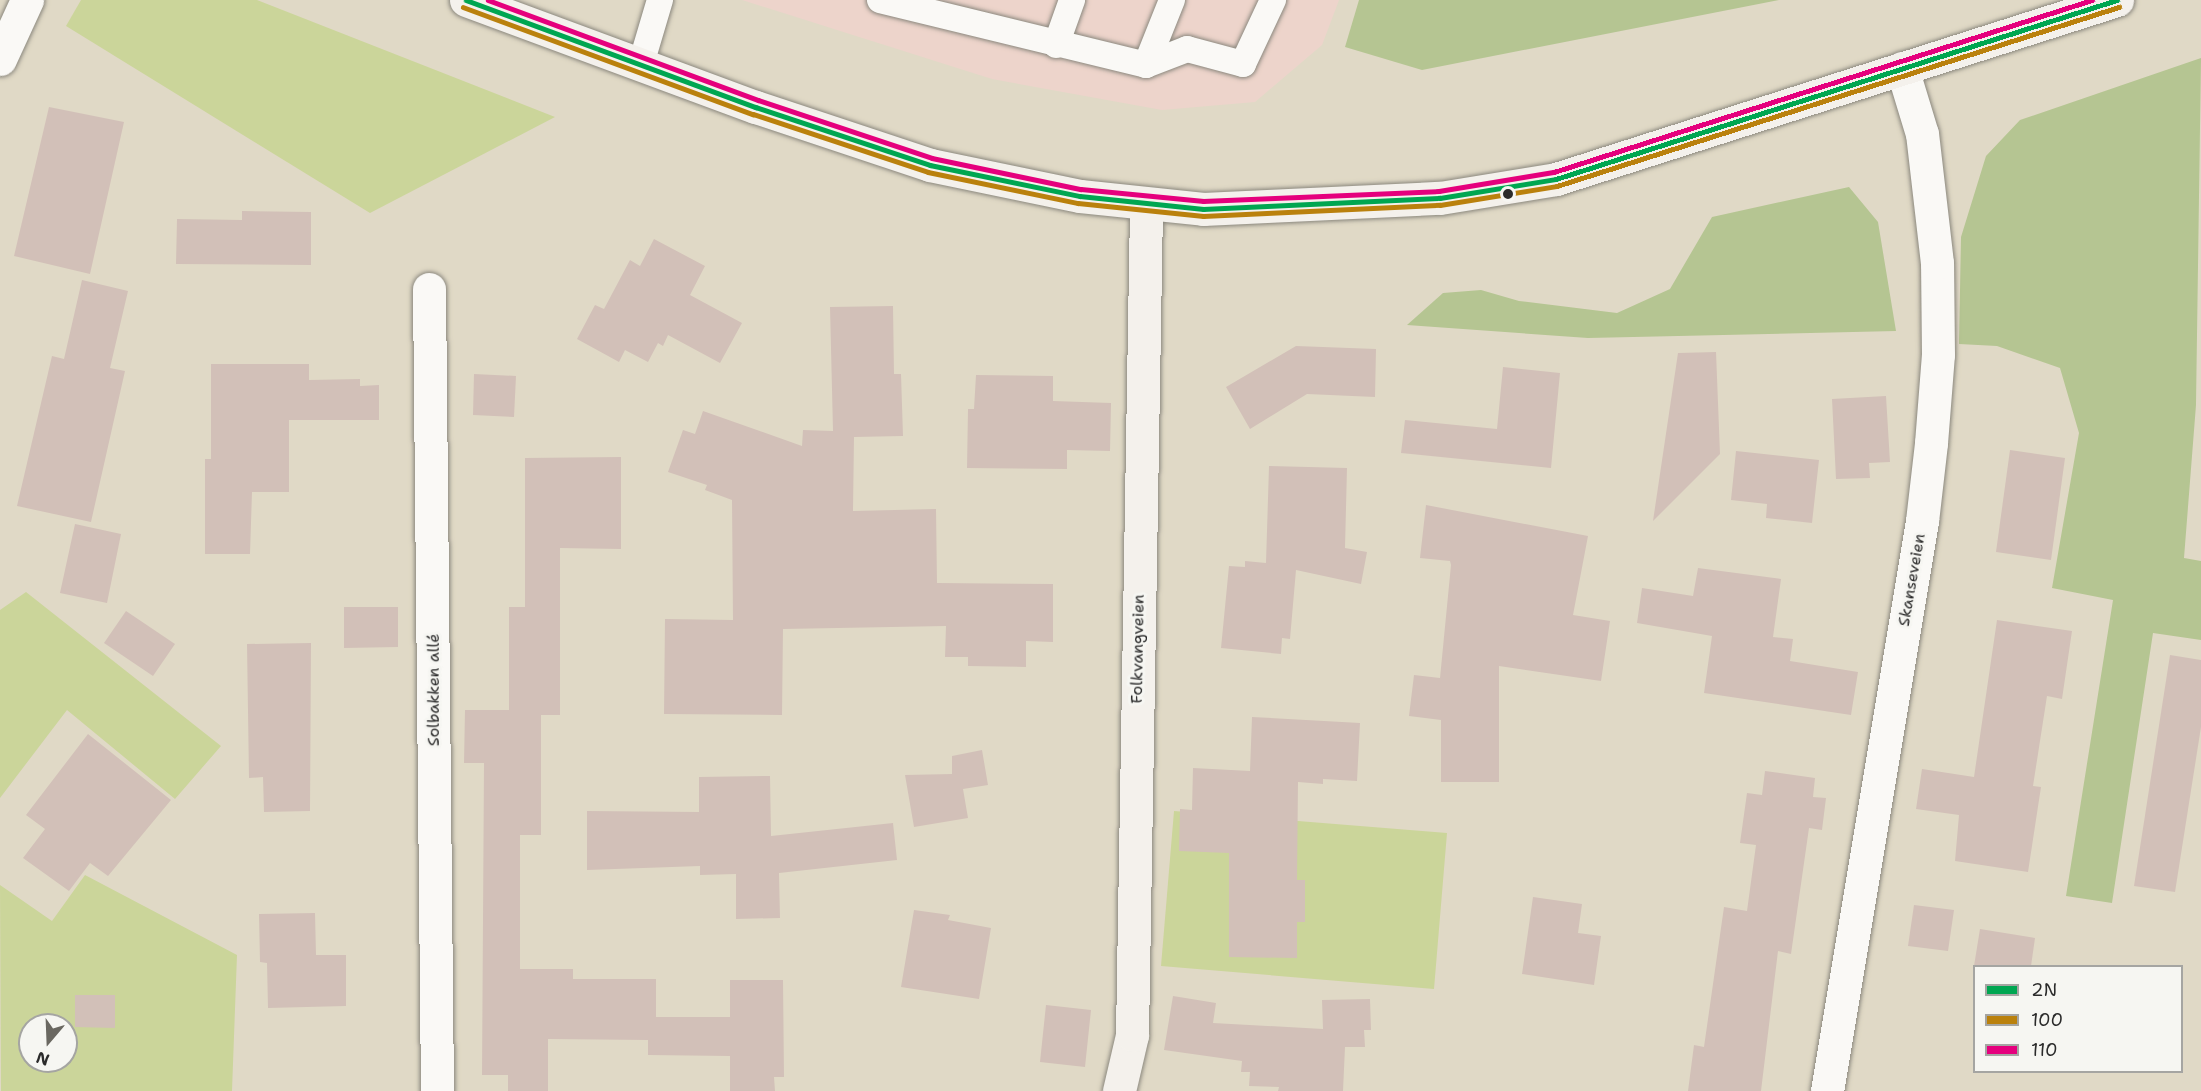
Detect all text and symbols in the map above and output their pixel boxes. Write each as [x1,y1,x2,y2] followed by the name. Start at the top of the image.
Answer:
[1502,188,1514,200] unlabelled marker
[1894,532,1930,628] street label: Skanseveien
[1127,594,1149,704] street label: Folkvangveien
[424,634,444,746] street label: Solbakken allé
[1973,965,2183,1073] legend
[2031,978,2057,1002] text: 2N
[2031,1008,2063,1032] text: 100
[18,1013,78,1073] north arrow
[2031,1038,2058,1062] text: 110
[33,1047,52,1071] text: N

